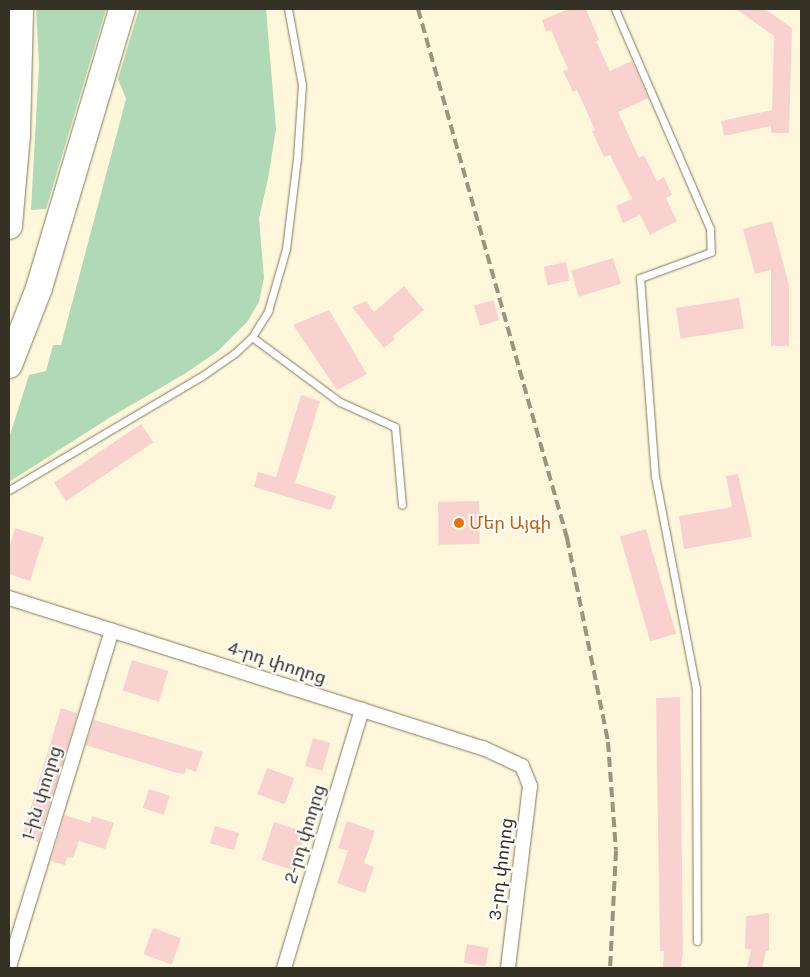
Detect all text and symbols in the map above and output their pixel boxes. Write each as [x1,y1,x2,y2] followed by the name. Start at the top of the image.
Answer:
[469,512,551,534] place label: Մեր Այգի
[453,517,465,529] marker: Մեր Այգի
[225,637,329,689] street label: 4-րդ փողոց
[17,743,67,843] street label: 1-ին փողոց
[280,782,330,886] street label: 2-րդ փողոց
[484,817,518,921] street label: 3-րդ փողոց

